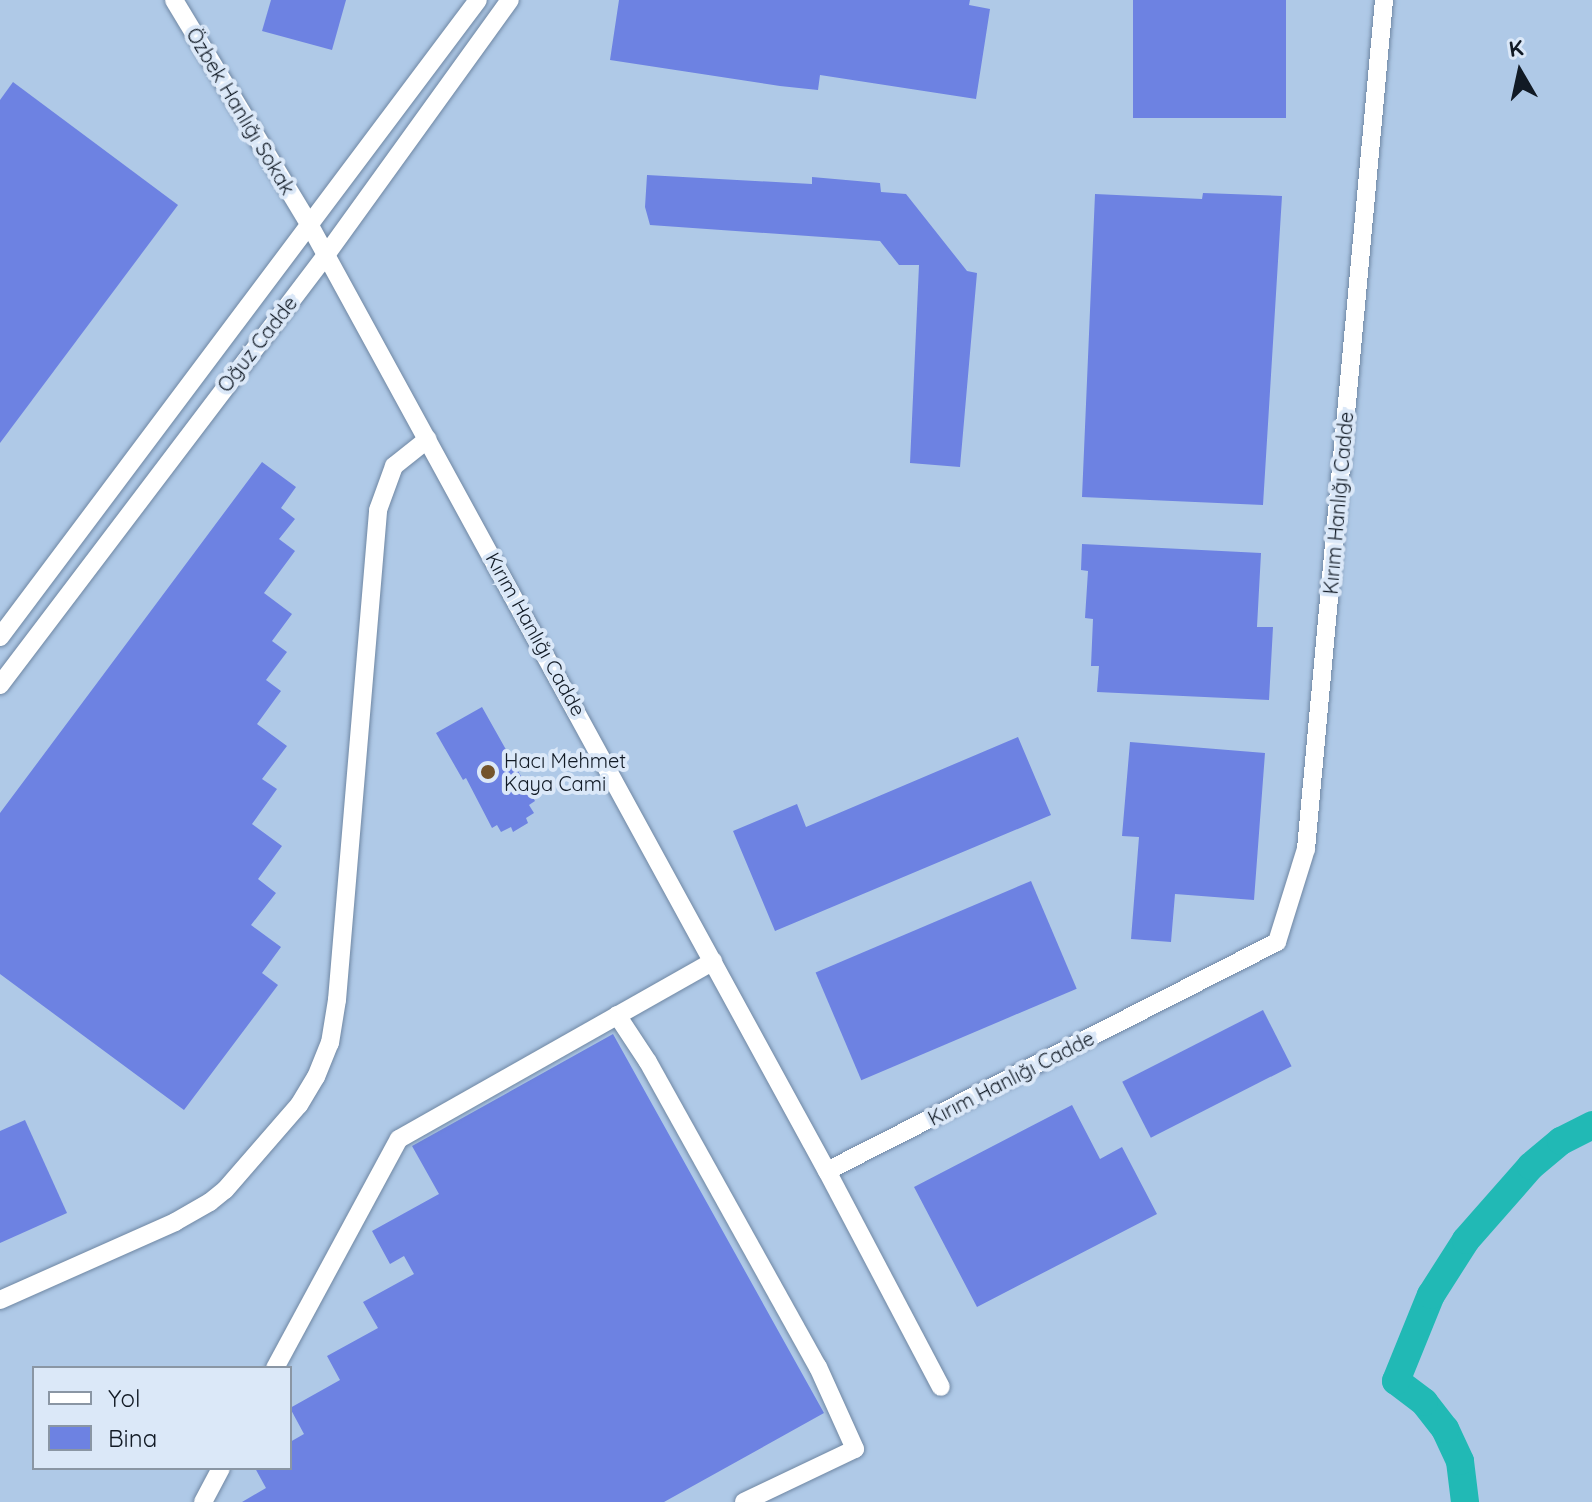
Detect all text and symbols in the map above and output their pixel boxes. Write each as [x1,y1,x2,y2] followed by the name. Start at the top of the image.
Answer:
[182,23,300,199] street label: Özbek Hanlığı Sokak
[1480,32,1560,112] north arrow
[1507,33,1526,63] text: K
[212,291,302,397] street label: Oğuz Cadde
[1318,411,1358,595] street label: Kırım Hanlığı Cadde
[481,548,591,720] street label: Kırım Hanlığı Cadde
[504,748,626,795] place label: Hacı Mehmet Kaya Cami
[479,763,497,781] marker: Hacı Mehmet Kaya Cami
[924,1026,1098,1130] street label: Kırım Hanlığı Cadde
[32,1366,292,1470] legend
[108,1383,140,1413] text: Yol
[108,1423,157,1453] text: Bina

